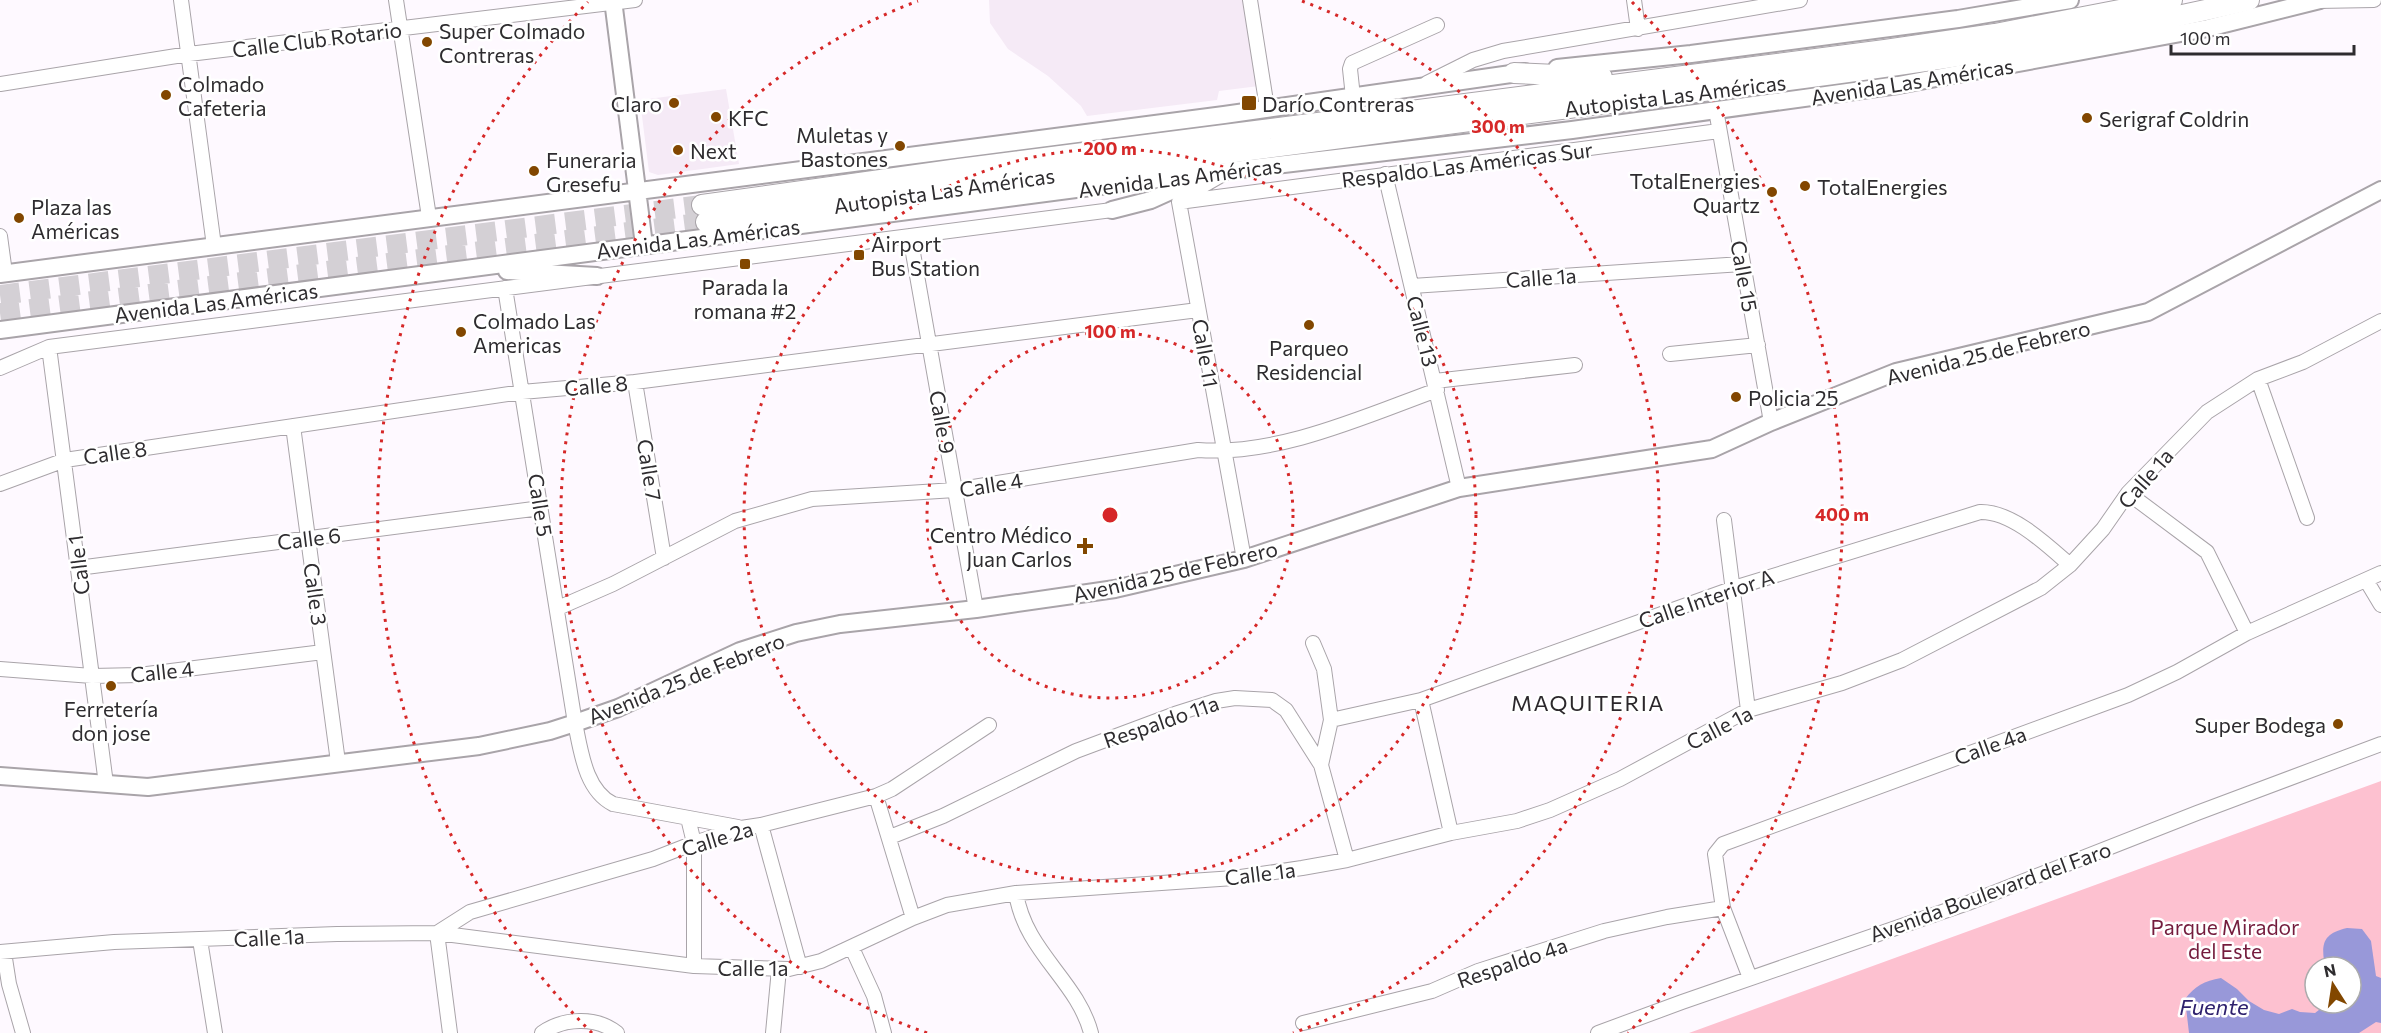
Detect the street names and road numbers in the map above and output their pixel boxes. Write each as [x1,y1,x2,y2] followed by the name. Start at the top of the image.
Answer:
[231,16,403,62] street label: Calle Club Rotario
[1809,53,2015,109] street label: Avenida Las Américas
[1563,69,1787,121] street label: Autopista Las Américas
[1340,136,1594,192] street label: Respaldo Las Américas Sur
[1077,152,1283,202] street label: Avenida Las Américas
[832,162,1056,218] street label: Autopista Las Américas
[595,213,801,263] street label: Avenida Las Américas
[1726,238,1764,314] street label: Calle 15
[1505,262,1577,292] street label: Calle 1a
[113,277,319,327] street label: Avenida Las Américas
[1402,293,1444,369] street label: Calle 13
[1883,315,2093,389] street label: Avenida 25 de Febrero
[1188,317,1224,389] street label: Calle 11
[563,370,629,400] street label: Calle 8
[925,388,961,456] street label: Calle 9
[82,435,148,469] street label: Calle 8
[633,437,667,503] street label: Calle 7
[2112,443,2178,513] street label: Calle 1a
[958,467,1025,501] street label: Calle 4
[524,472,558,538] street label: Calle 5
[276,522,342,554] street label: Calle 6
[62,534,94,596] street label: Calle 1
[1070,535,1280,607] street label: Avenida 25 de Febrero
[299,561,333,627] street label: Calle 3
[1635,563,1777,633] street label: Calle Interior A
[584,627,788,729] street label: Avenida 25 de Febrero
[129,655,195,687] street label: Calle 4
[1100,690,1222,752] street label: Respaldo 11a
[1682,700,1756,754] street label: Calle 1a
[1951,720,2029,770] street label: Calle 4a
[678,815,756,861] street label: Calle 2a
[1866,836,2114,946] street label: Avenida Boulevard del Faro
[1223,856,1297,890] street label: Calle 1a
[233,923,305,951] street label: Calle 1a
[1454,931,1570,993] street label: Respaldo 4a
[717,955,789,980] street label: Calle 1a

